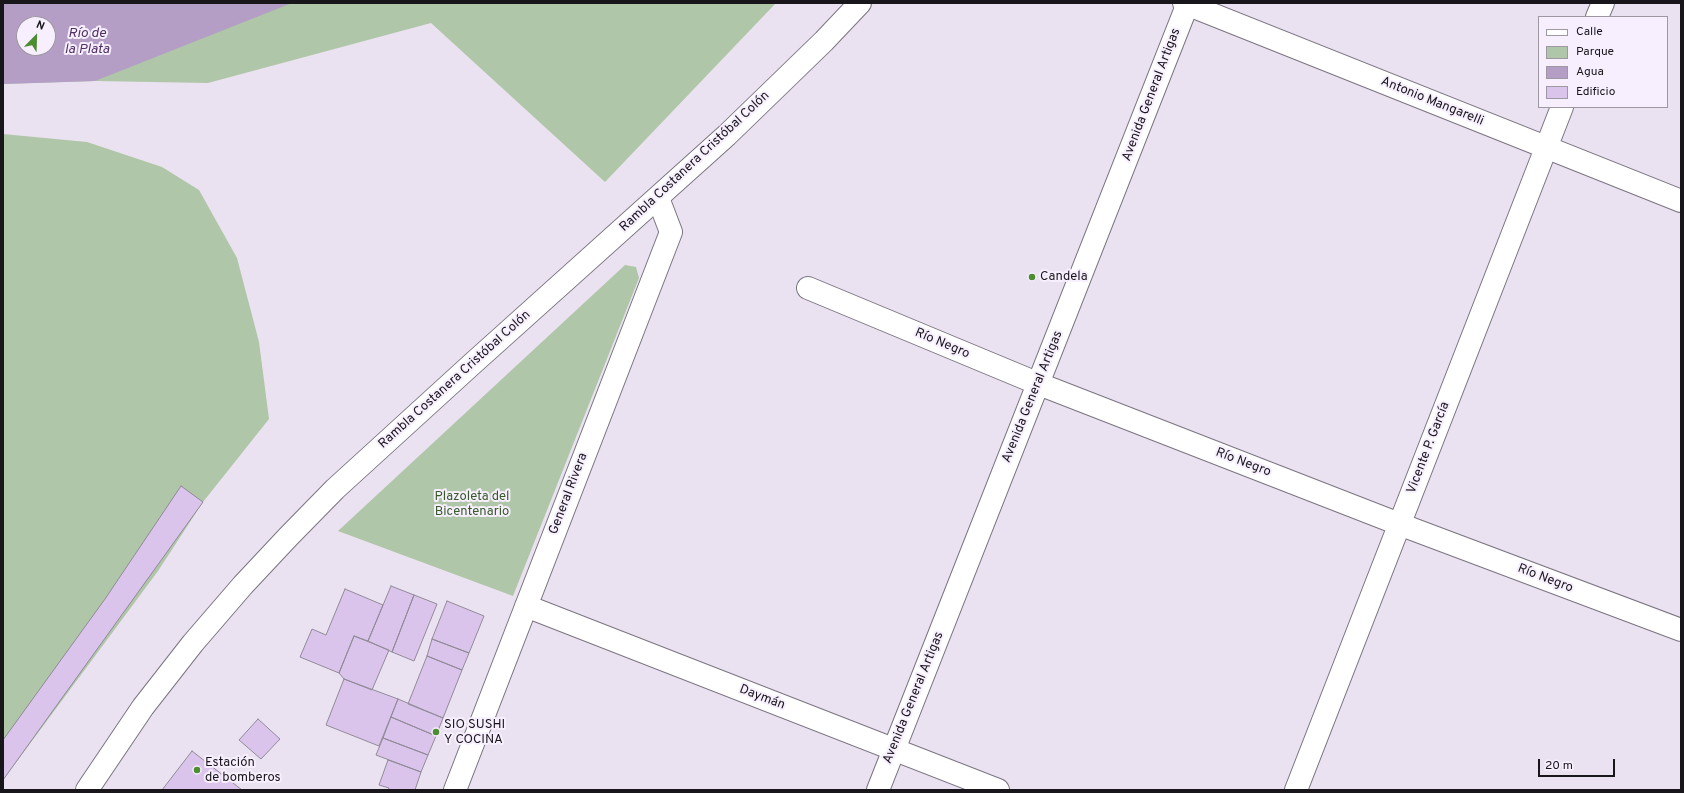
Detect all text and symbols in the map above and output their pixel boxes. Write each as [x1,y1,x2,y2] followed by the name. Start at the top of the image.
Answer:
[16,16,56,56] north arrow
[1538,16,1668,108] legend
[34,18,47,34] text: N
[1576,24,1603,40] text: Calle
[64,26,110,58] water label: Río de la Plata
[1119,26,1185,164] street label: Avenida General Artigas
[1576,44,1614,60] text: Parque
[1576,64,1604,80] text: Agua
[1378,74,1486,130] street label: Antonio Mangarelli
[1576,84,1615,100] text: Edificio
[617,88,773,236] street label: Rambla Costanera Cristóbal Colón
[1040,269,1087,285] place label: Candela
[1027,272,1037,282] marker: Candela
[376,308,534,452] street label: Rambla Costanera Cristóbal Colón
[912,325,972,363] street label: Río Negro
[999,329,1067,465] street label: Avenida General Artigas
[1404,400,1454,496] street label: Vicente P. García
[1213,445,1273,481] street label: Río Negro
[546,451,592,537] street label: General Rivera
[435,489,509,520] park label: Plazoleta del Bicentenario
[1515,561,1575,597] street label: Río Negro
[880,630,948,766] street label: Avenida General Artigas
[737,682,787,714] street label: Daymán
[444,717,505,748] place label: SIO SUSHI Y COCINA
[431,727,441,737] marker: SIO SUSHI Y COCINA
[1540,751,1617,777] scale bar
[205,755,281,786] place label: Estación de bomberos
[1545,758,1573,774] text: 20 m
[192,765,202,775] marker: Estación de bomberos

